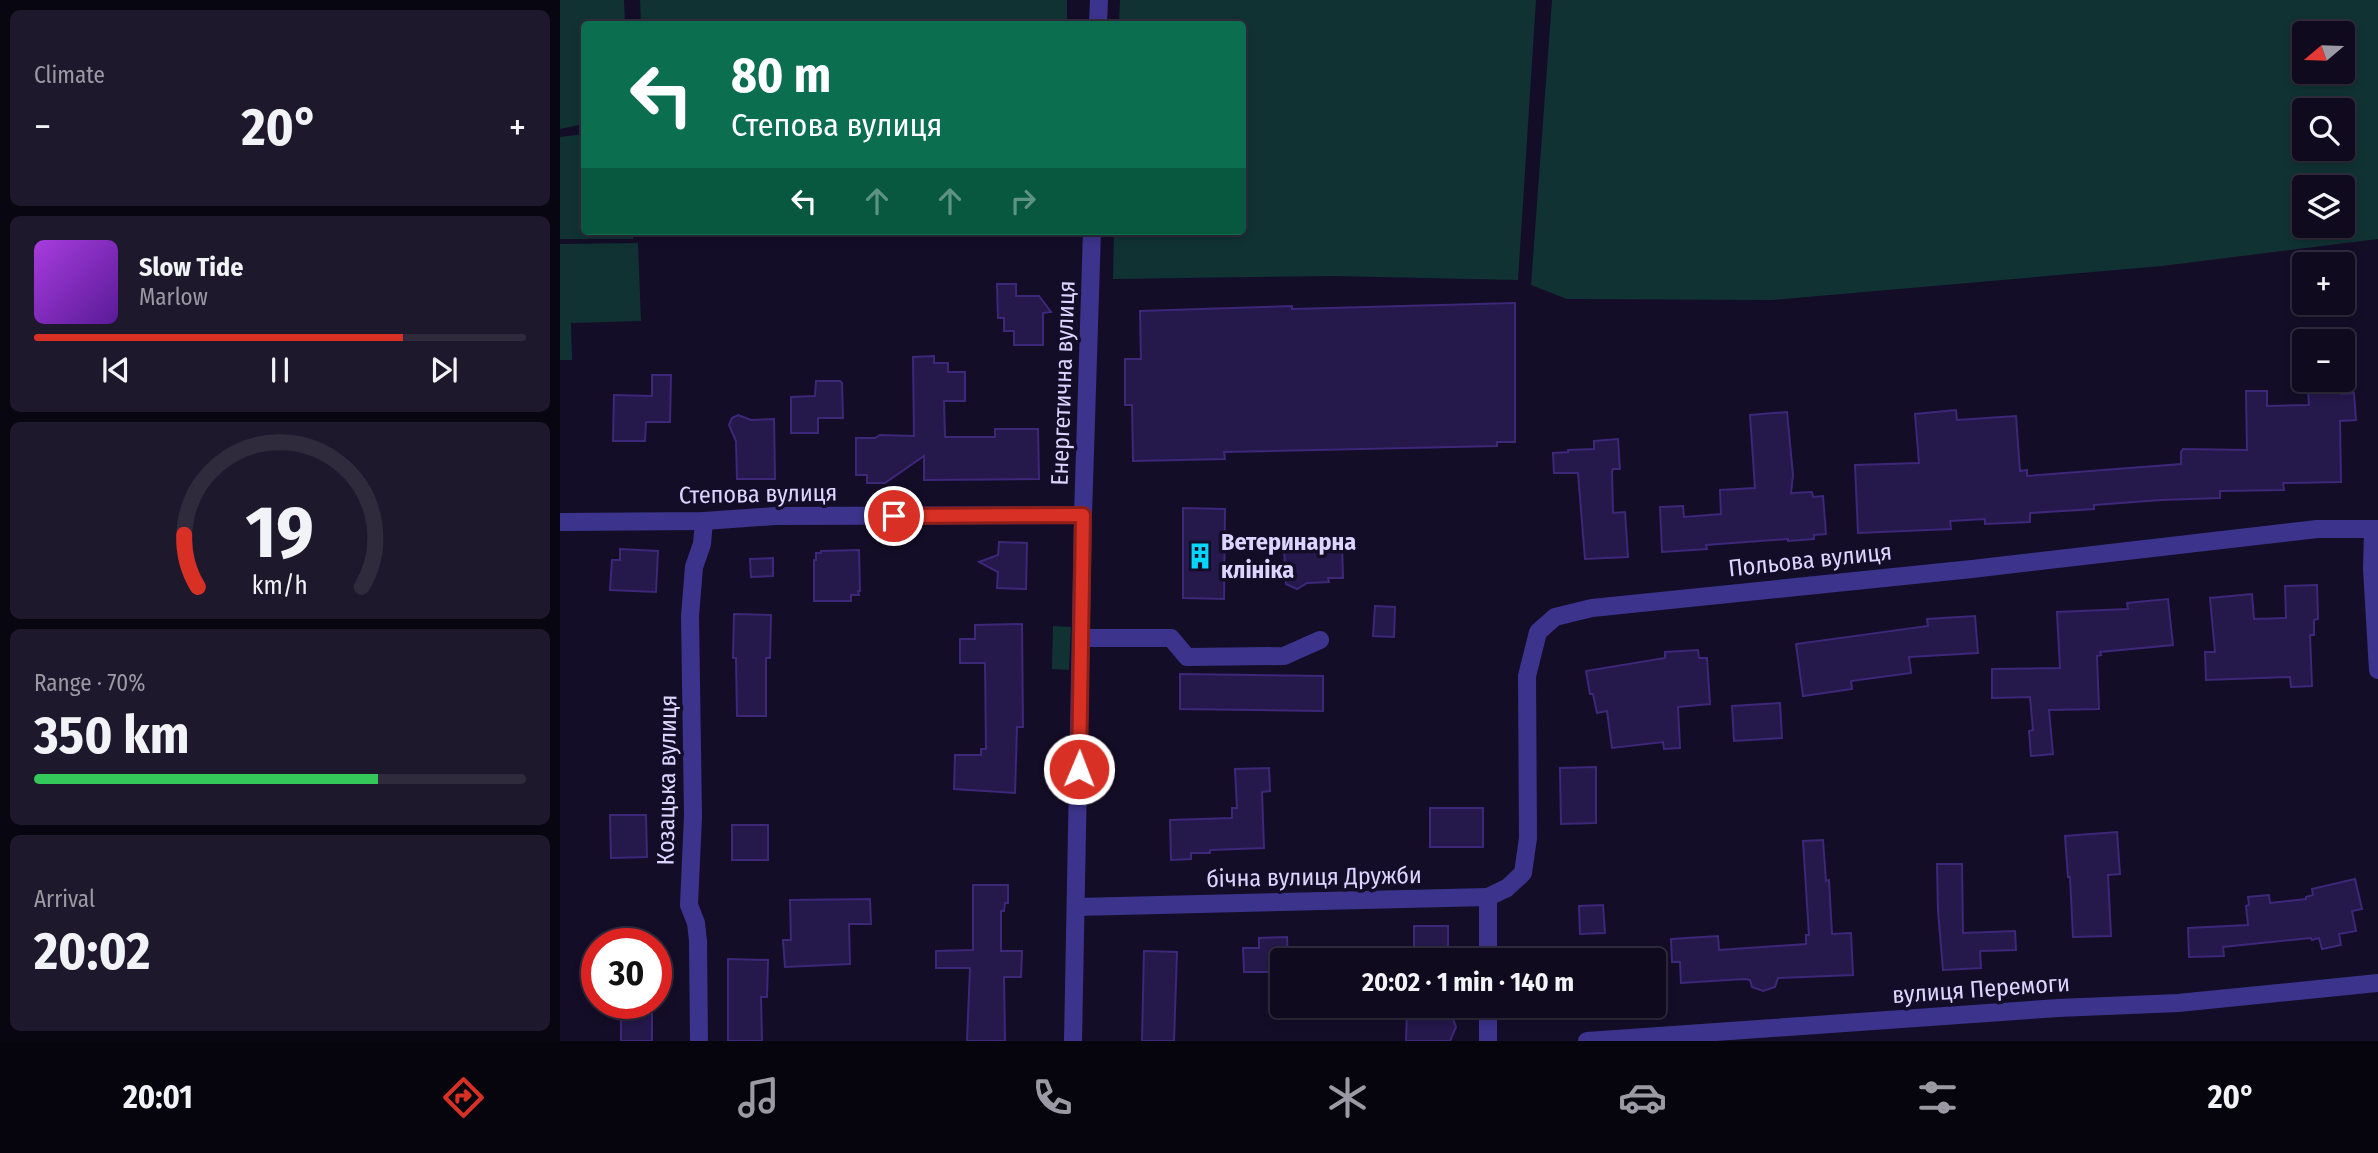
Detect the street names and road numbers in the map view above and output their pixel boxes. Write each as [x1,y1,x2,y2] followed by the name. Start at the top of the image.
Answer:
[1045,280,1081,486] street label: Енергетична вулиця
[678,479,838,509] street label: Степова вулиця
[1727,537,1893,583] street label: Польова вулиця
[652,694,682,866] street label: Козацька вулиця
[1206,861,1422,893] street label: бічна вулиця Дружби
[1891,969,2071,1009] street label: вулиця Перемоги

